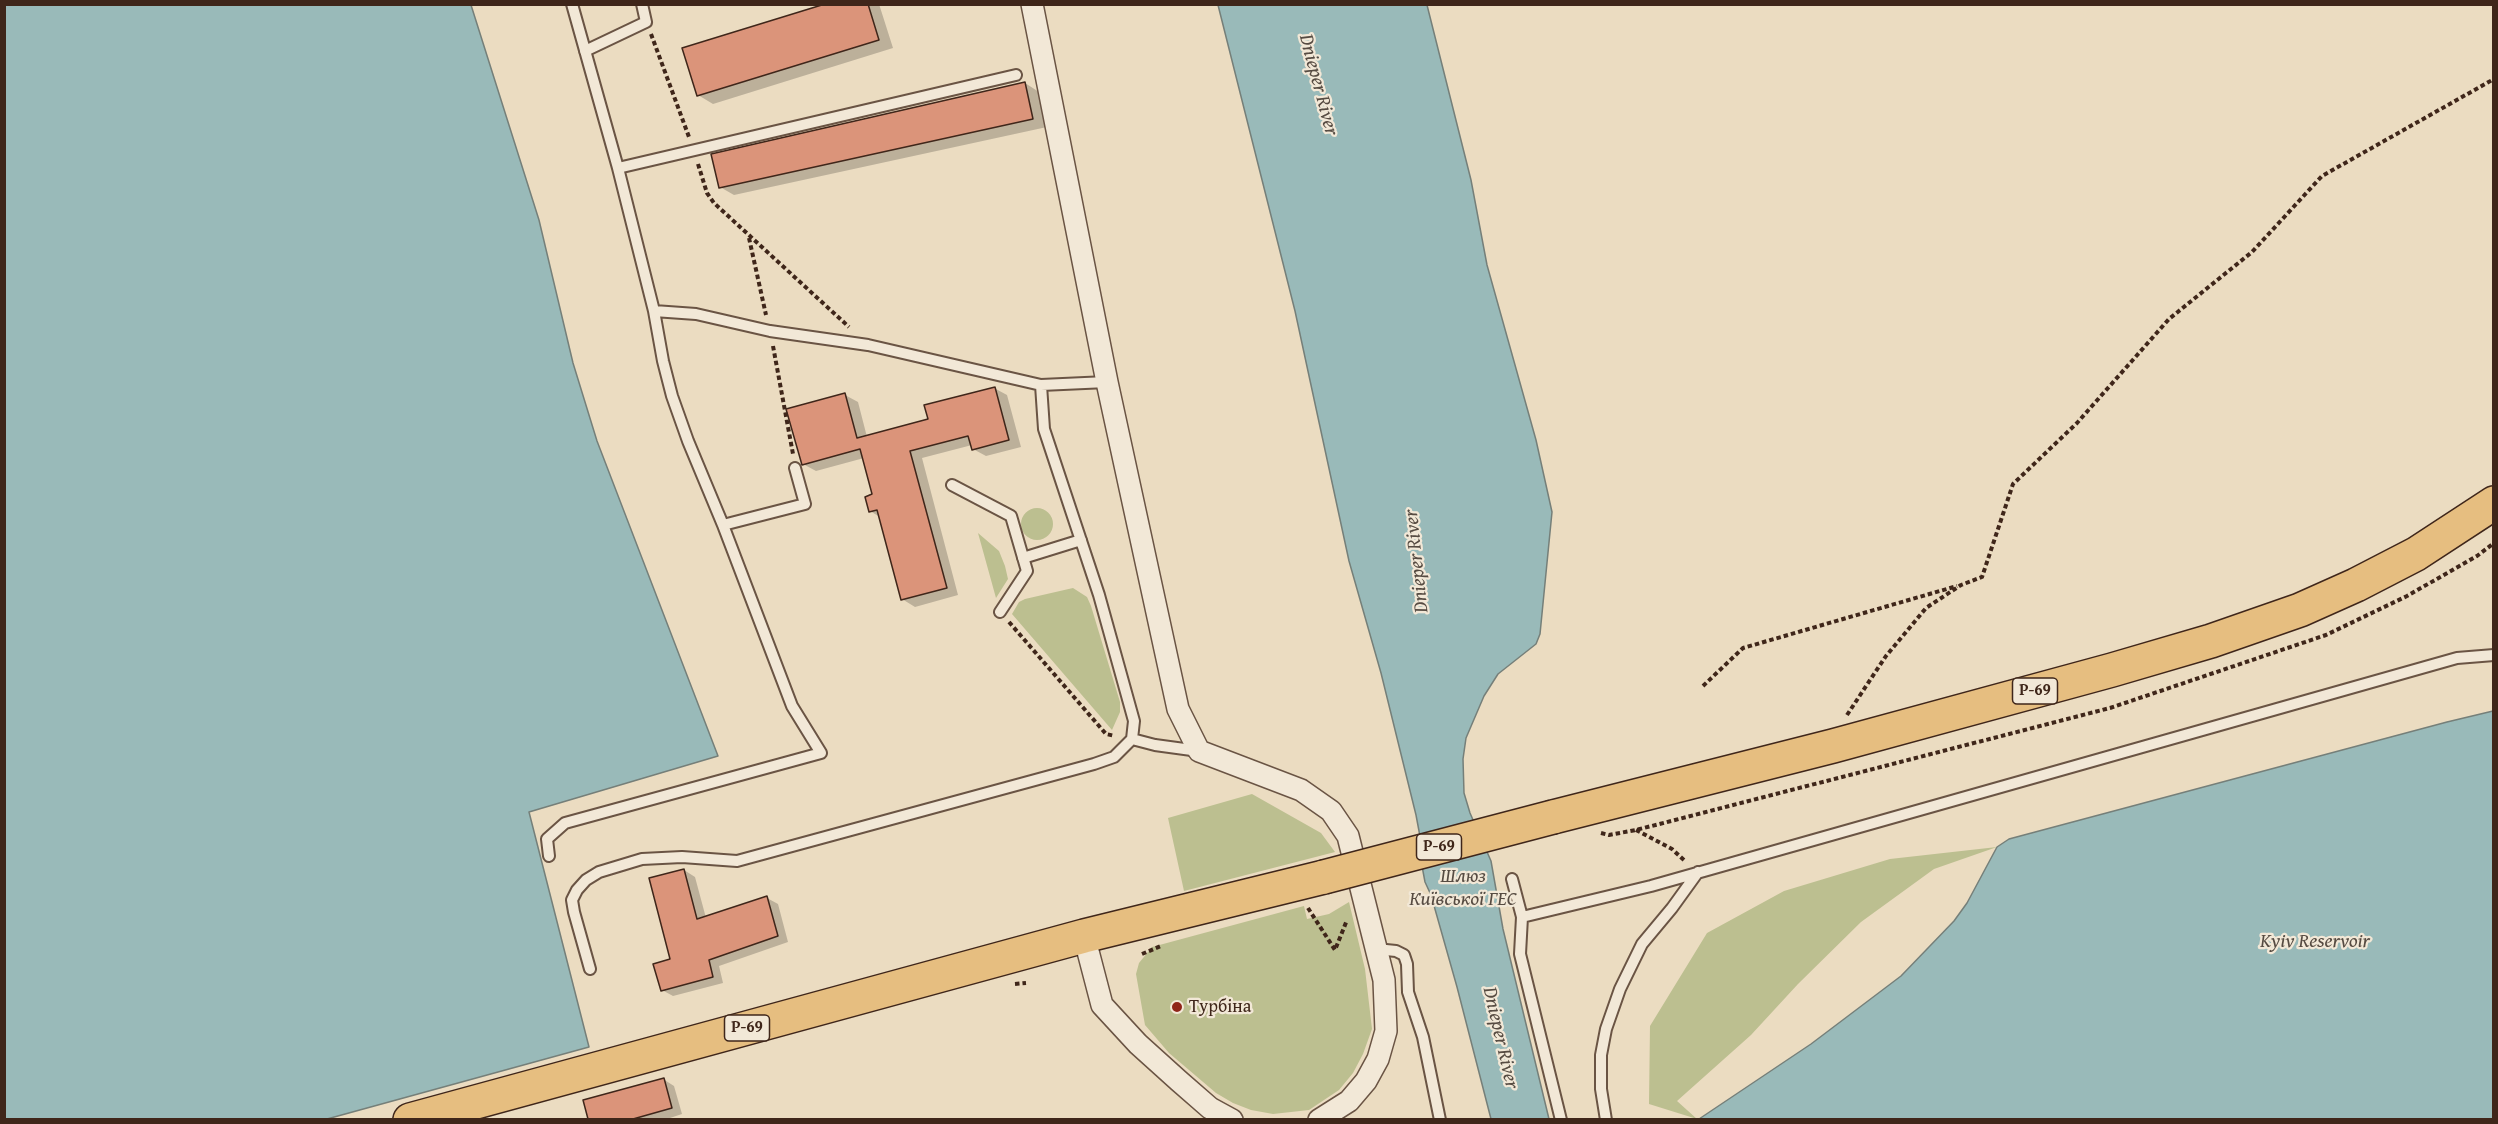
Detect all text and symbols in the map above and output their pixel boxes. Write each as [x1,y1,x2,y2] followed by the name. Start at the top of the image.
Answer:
[1293,32,1343,138] water label: Dnieper River
[1400,508,1434,614] water label: Dnieper River
[2012,678,2058,704] road number: Р-69
[1416,834,1462,860] road number: Р-69
[1409,865,1517,912] water label: Шлюз Київської ГЕС
[2260,930,2370,954] water label: Kyiv Reservoir
[1477,985,1523,1091] water label: Dnieper River
[1189,996,1251,1018] place label: Турбіна
[1170,1000,1184,1014] marker: Турбіна
[724,1015,770,1041] road number: Р-69

